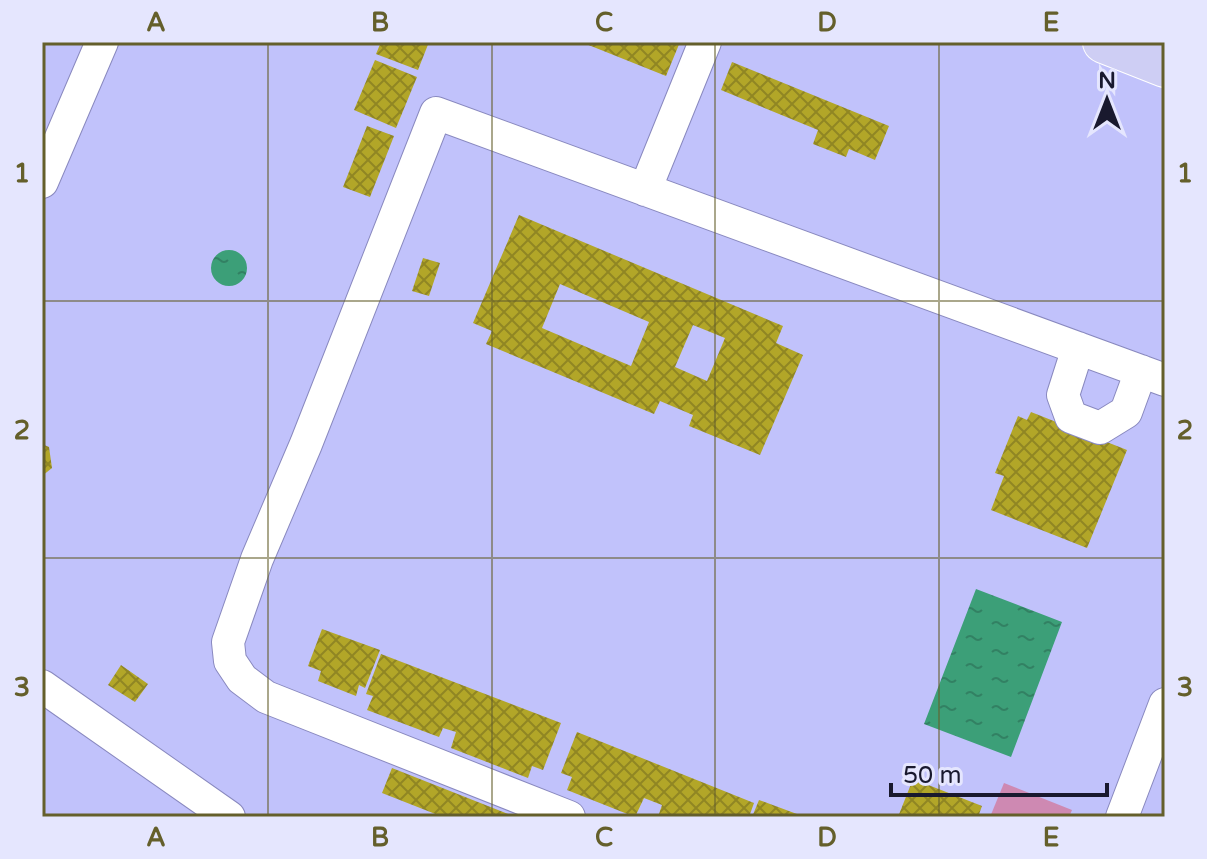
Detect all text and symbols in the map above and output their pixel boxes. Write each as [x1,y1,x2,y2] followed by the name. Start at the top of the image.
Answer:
[146,7,166,38] text: A
[371,7,389,38] text: B
[595,7,613,38] text: C
[817,7,837,38] text: D
[1043,7,1059,38] text: E
[1067,60,1147,140] north arrow
[1098,68,1116,94] text: N
[14,158,30,189] text: 1
[1177,158,1193,189] text: 1
[14,415,30,446] text: 2
[1177,415,1193,446] text: 2
[14,672,30,703] text: 3
[1177,672,1193,703] text: 3
[891,747,1107,797] scale bar
[903,761,961,790] text: 50 m
[146,822,166,853] text: A
[371,822,389,853] text: B
[595,822,613,853] text: C
[817,822,837,853] text: D
[1043,822,1059,853] text: E

